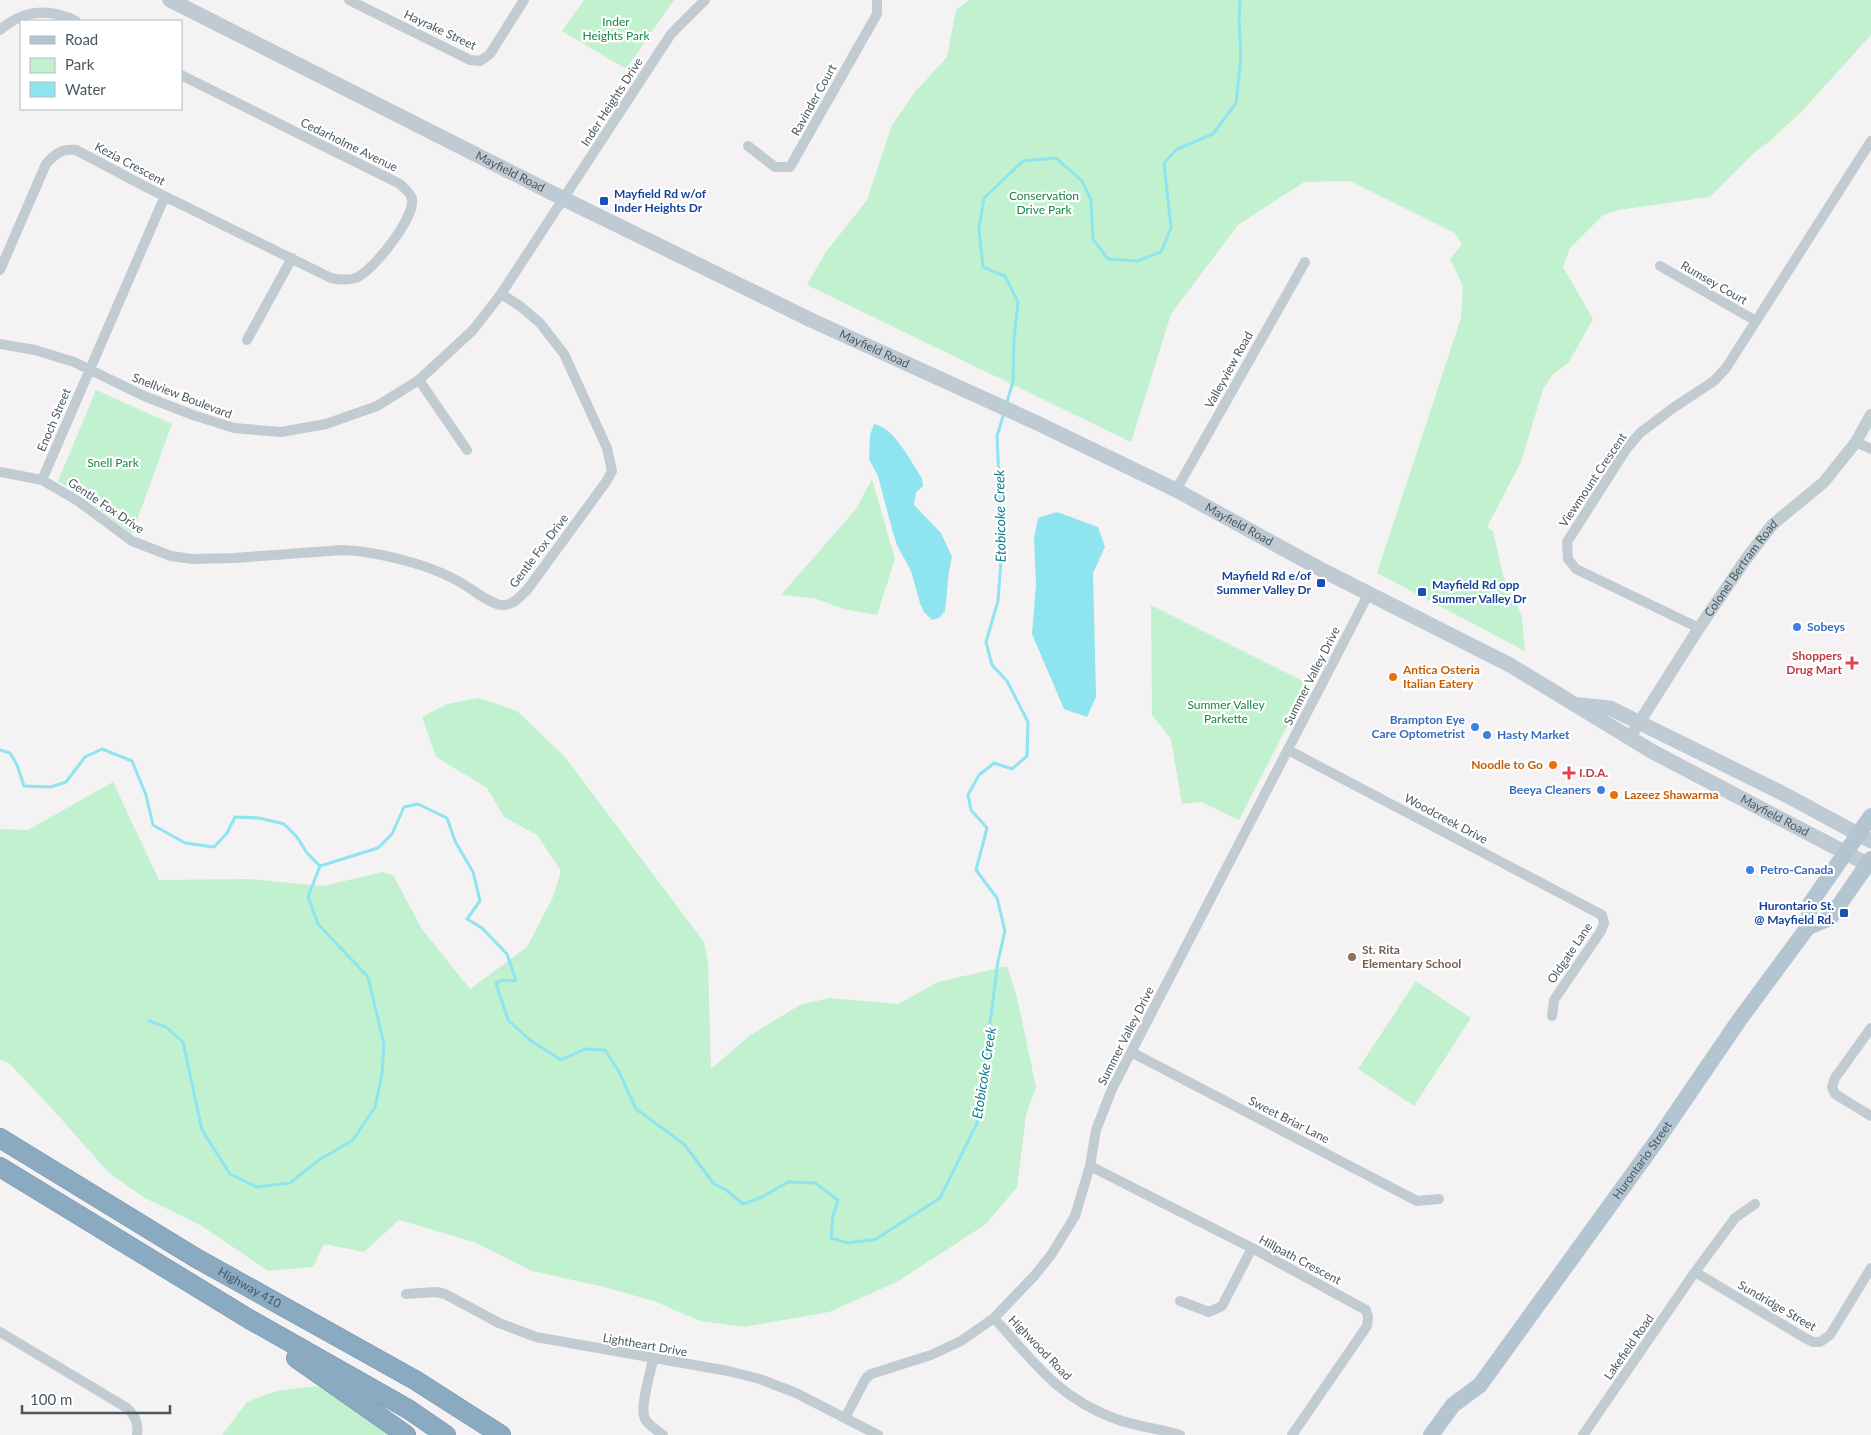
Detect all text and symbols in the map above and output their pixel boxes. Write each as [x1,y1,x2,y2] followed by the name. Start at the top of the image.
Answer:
[402,6,479,53] street label: Hayrake Street
[582,14,650,43] park label: Inder Heights Park
[20,20,182,110] legend
[65,30,98,48] text: Road
[65,55,95,73] text: Park
[577,55,646,149] street label: Inder Heights Drive
[788,61,840,138] street label: Ravinder Court
[65,80,106,98] text: Water
[298,115,400,175] street label: Cedarholme Avenue
[92,139,169,189] street label: Kezia Crescent
[473,148,547,195] street label: Mayfield Road
[614,186,707,215] place label: Mayfield Rd w/of Inder Heights Dr
[1009,188,1079,217] park label: Conservation Drive Park
[598,195,610,207] marker: Mayfield Rd w/of Inder Heights Dr
[1678,258,1751,308] street label: Rumsey Court
[837,326,912,371] street label: Mayfield Road
[1201,329,1256,411] street label: Valleyview Road
[130,370,234,421] street label: Snellview Boulevard
[33,385,74,454] street label: Enoch Street
[1555,429,1630,530] street label: Viewmount Crescent
[87,455,140,470] park label: Snell Park
[990,469,1009,563] water label: Etobicoke Creek
[65,475,147,537] street label: Gentle Fox Drive
[1203,499,1276,549] street label: Mayfield Road
[506,511,571,591] street label: Gentle Fox Drive
[1701,516,1780,620] street label: Colonel Bertram Road
[1216,568,1312,597] place label: Mayfield Rd e/of Summer Valley Dr
[1315,577,1327,589] marker: Mayfield Rd e/of Summer Valley Dr
[1432,577,1527,606] place label: Mayfield Rd opp Summer Valley Dr
[1416,586,1428,598] marker: Mayfield Rd opp Summer Valley Dr
[1807,619,1845,634] place label: Sobeys
[1791,621,1803,633] marker: Sobeys
[1280,624,1343,728] street label: Summer Valley Drive
[1786,648,1843,677] place label: Shoppers Drug Mart
[1846,657,1858,669] marker: Shoppers Drug Mart
[1402,662,1480,691] place label: Antica Osteria Italian Eatery
[1387,671,1399,683] marker: Antica Osteria Italian Eatery
[1187,697,1265,726] park label: Summer Valley Parkette
[1372,712,1466,741] place label: Brampton Eye Care Optometrist
[1469,721,1481,733] marker: Brampton Eye Care Optometrist
[1497,727,1570,742] place label: Hasty Market
[1481,729,1493,741] marker: Hasty Market
[1471,757,1543,772] place label: Noodle to Go
[1547,759,1559,771] marker: Noodle to Go
[1579,765,1608,780] place label: I.D.A.
[1563,767,1575,779] marker: I.D.A.
[1509,782,1591,797] place label: Beeya Cleaners
[1595,784,1607,796] marker: Beeya Cleaners
[1624,787,1719,802] place label: Lazeez Shawarma
[1608,789,1620,801] marker: Lazeez Shawarma
[1402,790,1491,847] street label: Woodcreek Drive
[1738,791,1812,839] street label: Mayfield Road
[1760,862,1833,877] place label: Petro-Canada
[1744,864,1756,876] marker: Petro-Canada
[1754,898,1834,927] place label: Hurontario St. @ Mayfield Rd.
[1838,907,1850,919] marker: Hurontario St. @ Mayfield Rd.
[1544,920,1595,986] street label: Oldgate Lane
[1362,942,1461,971] place label: St. Rita Elementary School
[1346,951,1358,963] marker: St. Rita Elementary School
[1094,984,1157,1088] street label: Summer Valley Drive
[968,1025,999,1120] water label: Etobicoke Creek
[1246,1093,1332,1146] street label: Sweet Briar Lane
[1609,1118,1675,1202] street label: Hurontario Street
[1257,1232,1344,1288] street label: Hillpath Crescent
[215,1264,284,1311] street label: Highway 410
[1736,1277,1820,1334] street label: Sundridge Street
[1600,1311,1657,1382] street label: Lakefield Road
[1006,1312,1075,1383] street label: Highwood Road
[602,1330,689,1359] street label: Lightheart Drive
[22,1382,170,1414] scale bar
[30,1390,72,1408] text: 100 m

